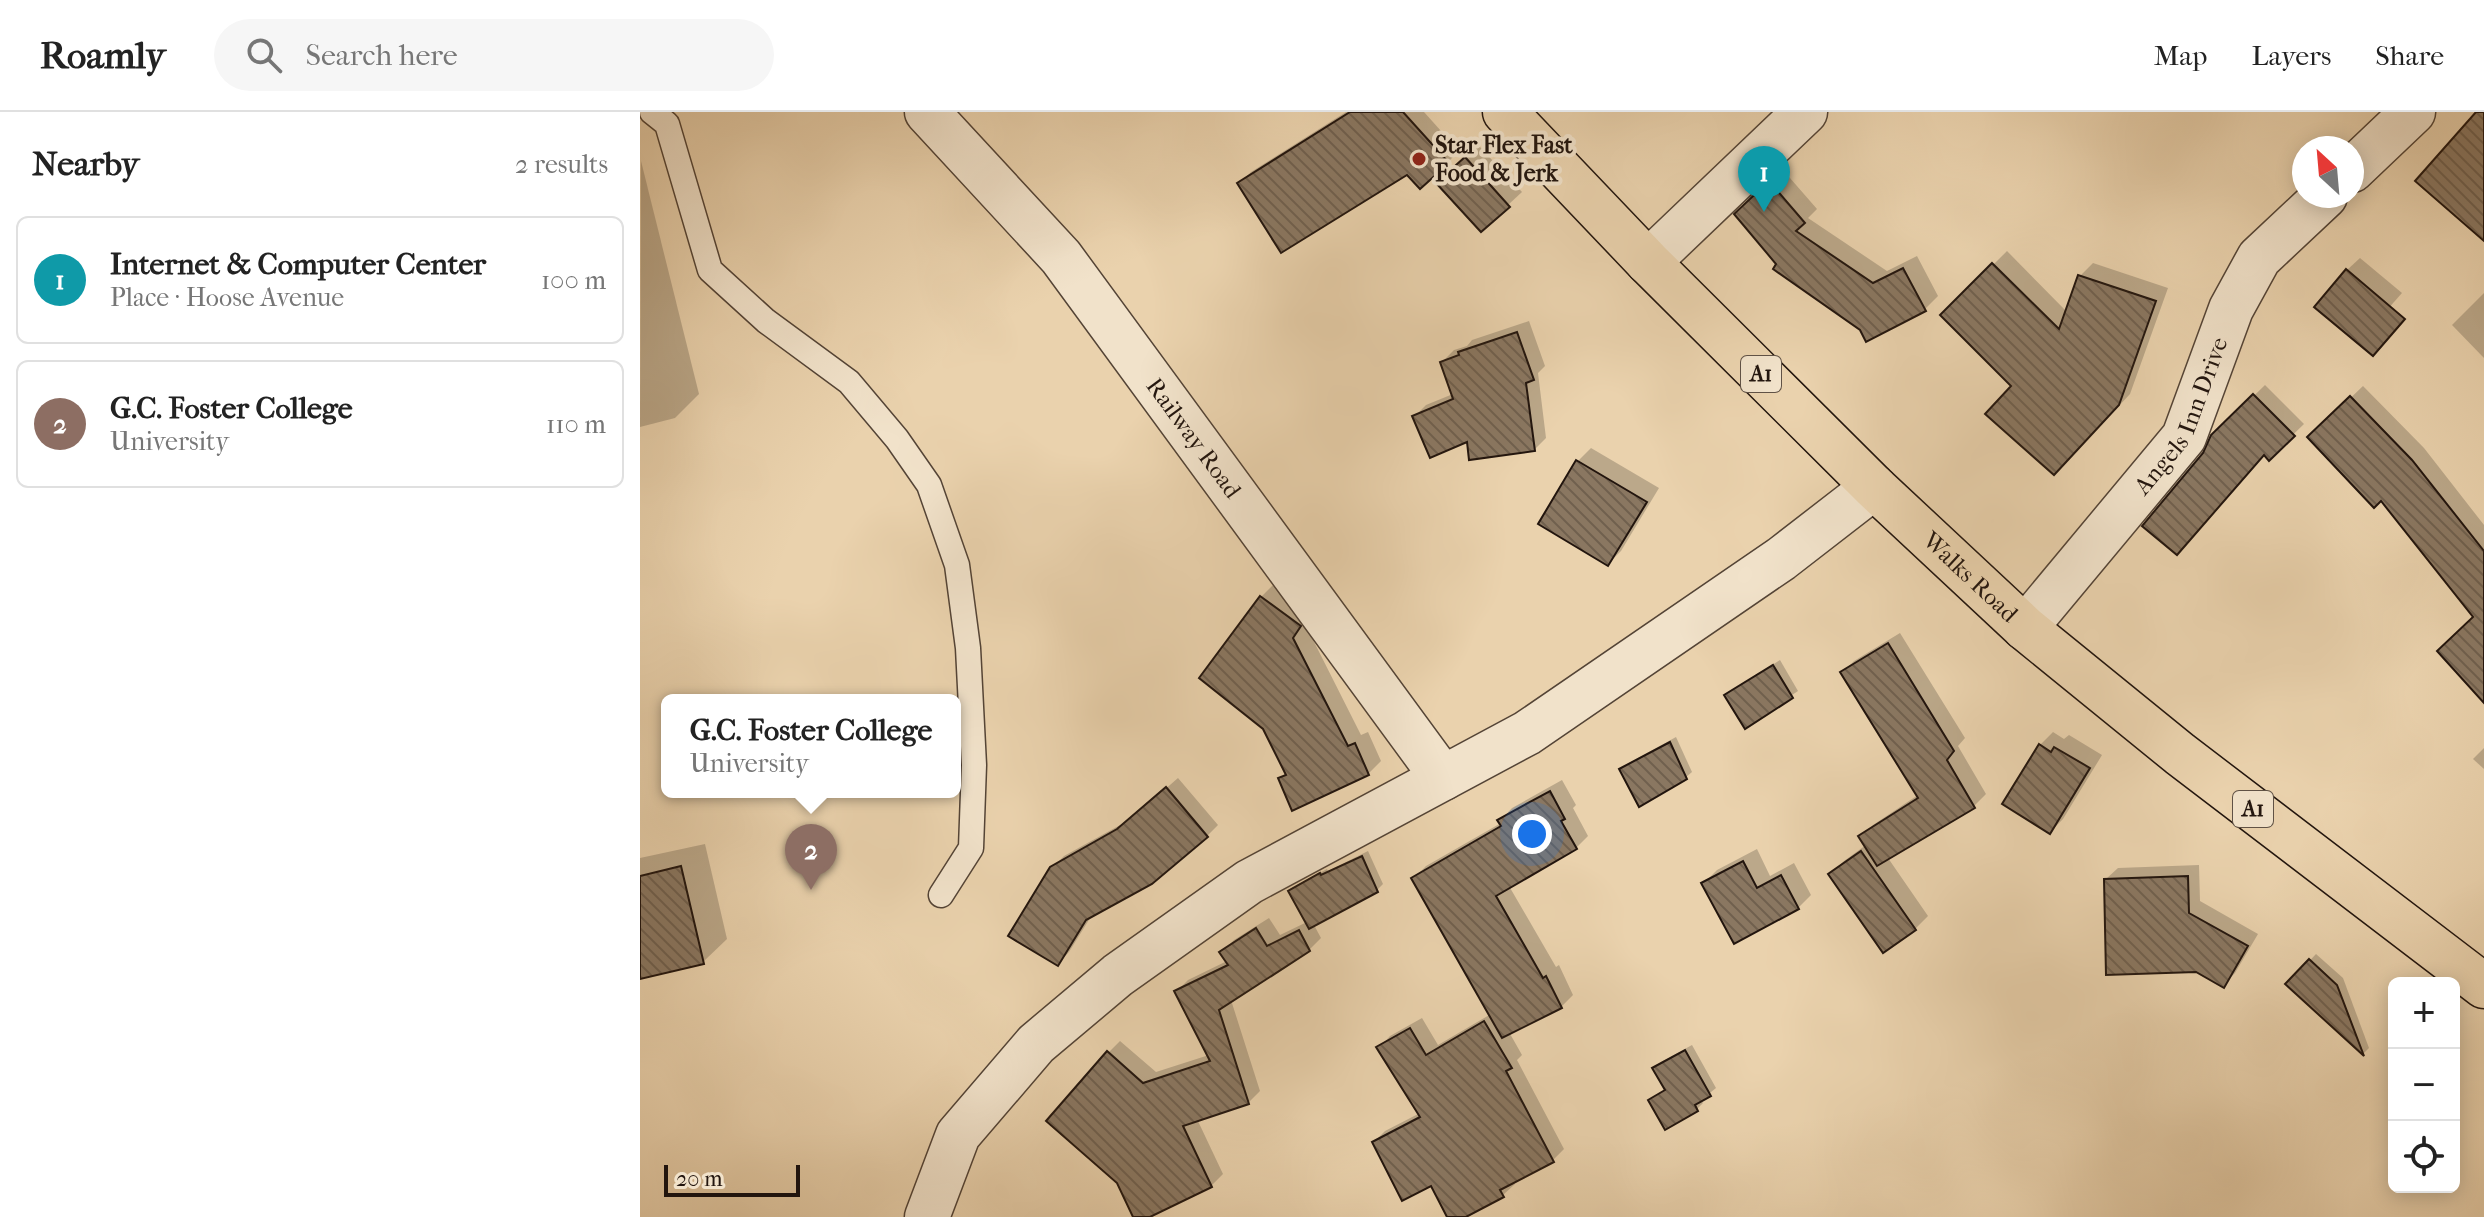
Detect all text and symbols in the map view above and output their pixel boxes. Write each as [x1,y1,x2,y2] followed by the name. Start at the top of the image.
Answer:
[214,19,774,91] search box
[40,33,166,78] text: Roamly
[242,33,286,77] icon: search
[306,38,458,73] text: Search here
[2154,39,2207,72] text: Map
[2251,39,2331,72] text: Layers
[2375,39,2444,72] text: Share
[1434,131,1573,187] place label: Star Flex Fast Food & Jerk
[2292,136,2364,208] north arrow
[32,144,139,184] text: Nearby
[1738,146,1790,212] pin: 1
[515,149,608,180] text: 2 results
[1410,150,1428,168] marker: Star Flex Fast Food & Jerk
[110,247,486,282] text: Internet & Computer Center
[55,265,65,296] text: 1
[541,265,606,296] text: 100 m
[110,282,344,313] text: Place · Hoose Avenue
[2128,333,2234,501] street label: Angels Inn Drive
[1741,356,1781,392] road number: A1
[1140,373,1248,504] street label: Railway Road
[110,391,353,426] text: G.C. Foster College
[53,409,67,440] text: 2
[546,409,606,440] text: 110 m
[110,426,229,457] text: University
[1916,525,2024,629] street label: Walks Road
[661,694,961,798] popup
[690,713,932,748] text: G.C. Foster College
[690,748,809,779] text: University
[2233,791,2273,827] road number: A1
[1512,814,1552,854] your location
[785,824,837,890] pin: 2
[2388,977,2460,1193] map controls
[2388,977,2460,1049] button: +
[2388,1049,2460,1121] button: −
[2388,1121,2460,1193] button: locate
[664,1161,800,1197] scale bar
[676,1166,722,1192] text: 20 m

